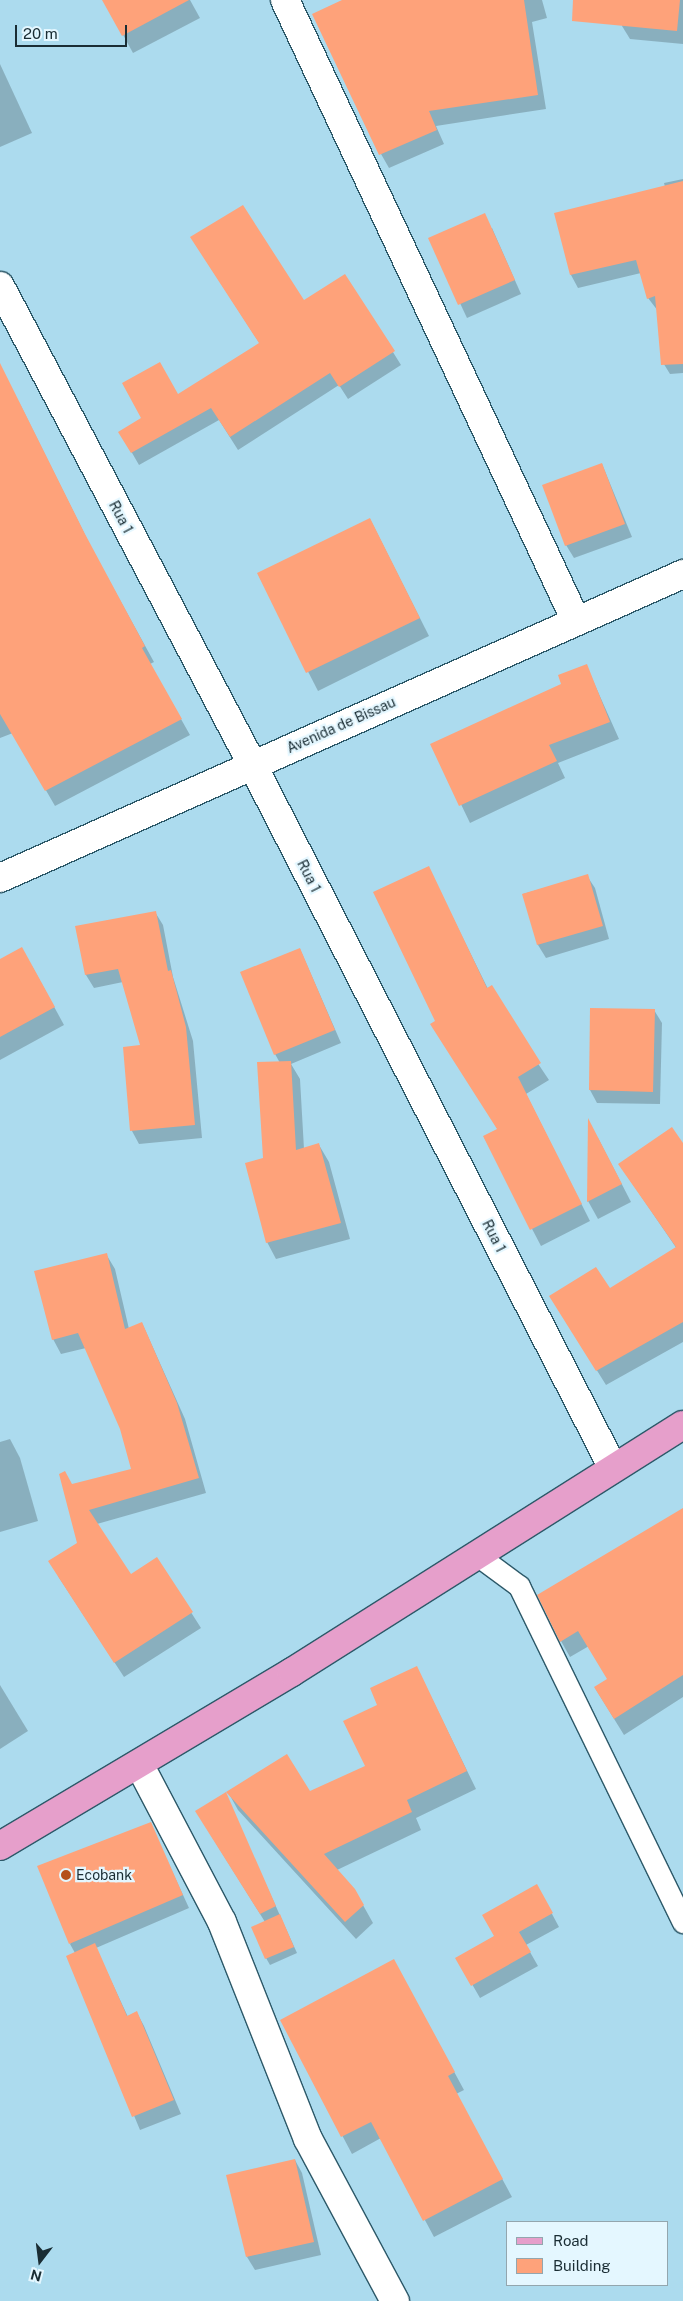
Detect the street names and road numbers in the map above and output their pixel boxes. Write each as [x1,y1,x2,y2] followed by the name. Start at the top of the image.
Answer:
[106,498,136,536] street label: Rua 1
[284,693,398,757] street label: Avenida de Bissau
[294,857,324,895] street label: Rua 1
[479,1217,509,1255] street label: Rua 1

